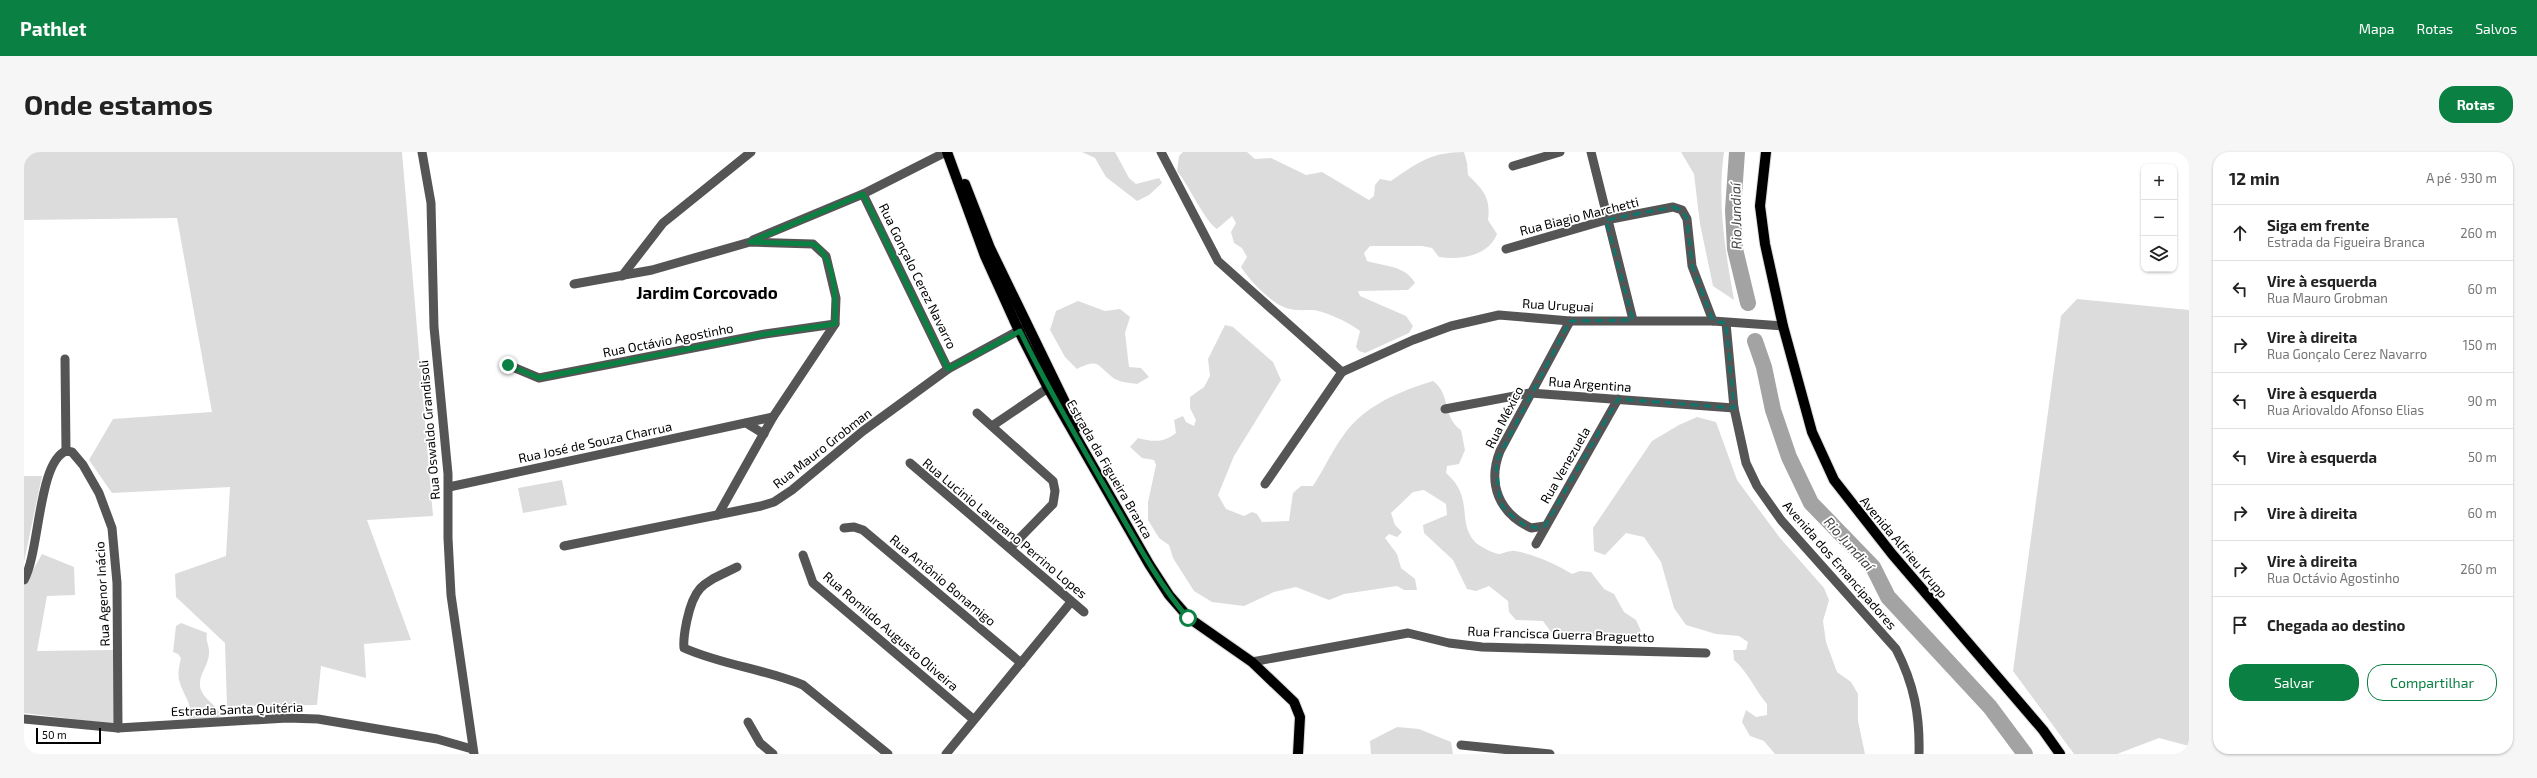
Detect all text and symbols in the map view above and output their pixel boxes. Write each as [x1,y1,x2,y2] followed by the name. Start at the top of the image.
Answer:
[20,17,86,40] text: Pathlet
[2359,20,2395,37] text: Mapa
[2417,20,2453,37] text: Rotas
[2475,20,2517,37] text: Salvos
[2439,86,2513,123] button: Rotas
[24,87,213,121] text: Onde estamos
[2141,164,2177,272] map controls
[2141,164,2177,200] button: +
[2229,168,2280,188] text: 12 min
[2426,170,2497,186] text: A pé · 930 m
[1726,181,1745,249] water label: Rio Jundiaí
[1518,193,1640,239] street label: Rua Biagio Marchetti
[2141,200,2177,236] button: −
[875,201,960,352] street label: Rua Gonçalo Cerez Navarro
[2267,216,2369,234] text: Siga em frente
[2229,222,2251,244] icon: ahead
[2460,225,2497,241] text: 260 m
[2267,234,2425,250] text: Estrada da Figueira Branca
[2141,236,2177,272] button: layers
[2267,272,2377,290] text: Vire à esquerda
[2229,278,2251,300] icon: left
[2467,281,2497,297] text: 60 m
[636,282,778,302] district label: Jardim Corcovado
[2267,290,2388,306] text: Rua Mauro Grobman
[1522,295,1594,315] street label: Rua Uruguai
[601,319,735,361] street label: Rua Octávio Agostinho
[2267,328,2357,346] text: Vire à direita
[2229,334,2251,356] icon: right
[2463,337,2497,353] text: 150 m
[2267,346,2427,362] text: Rua Gonçalo Cerez Navarro
[499,356,517,374] route end
[415,360,443,500] street label: Rua Oswaldo Grandisoli
[1548,373,1632,395] street label: Rua Argentina
[1482,383,1526,451] street label: Rua México
[2267,384,2377,402] text: Vire à esquerda
[2229,390,2251,412] icon: left
[2467,393,2497,409] text: 90 m
[1064,397,1156,541] street label: Estrada da Figueira Branca
[2267,402,2424,418] text: Rua Ariovaldo Afonso Elias
[769,404,875,492] street label: Rua Mauro Grobman
[517,418,673,466] street label: Rua José de Souza Charrua
[1537,424,1593,506] street label: Rua Venezuela
[2229,446,2251,468] icon: left
[2267,448,2377,466] text: Vire à esquerda
[2468,449,2497,465] text: 50 m
[920,454,1090,602] street label: Rua Lucinio Laureano Perrino Lopes
[1857,493,1951,601] street label: Avenida Alfrieu Krupp
[1780,497,1900,633] street label: Avenida dos Emancipadores
[2229,502,2251,524] icon: right
[2267,504,2357,522] text: Vire à direita
[2467,505,2497,521] text: 60 m
[1821,513,1879,575] water label: Rio Jundiaí
[887,531,999,629] street label: Rua Antônio Bonamigo
[91,541,113,647] street label: Rua Agenor Inácio
[2267,552,2357,570] text: Vire à direita
[2229,558,2251,580] icon: right
[2460,561,2497,577] text: 260 m
[820,568,962,694] street label: Rua Romildo Augusto Oliveira
[2267,570,2400,586] text: Rua Octávio Agostinho
[1179,609,1197,627] route start
[2229,614,2251,636] icon: arrive
[2267,616,2405,634] text: Chegada ao destino
[1467,623,1655,645] street label: Rua Francisca Guerra Braguetto
[2229,664,2359,701] button: Salvar
[2367,664,2497,701] button: Compartilhar
[171,699,303,719] street label: Estrada Santa Quitéria
[36,726,101,745] scale bar
[42,728,67,741] text: 50 m

